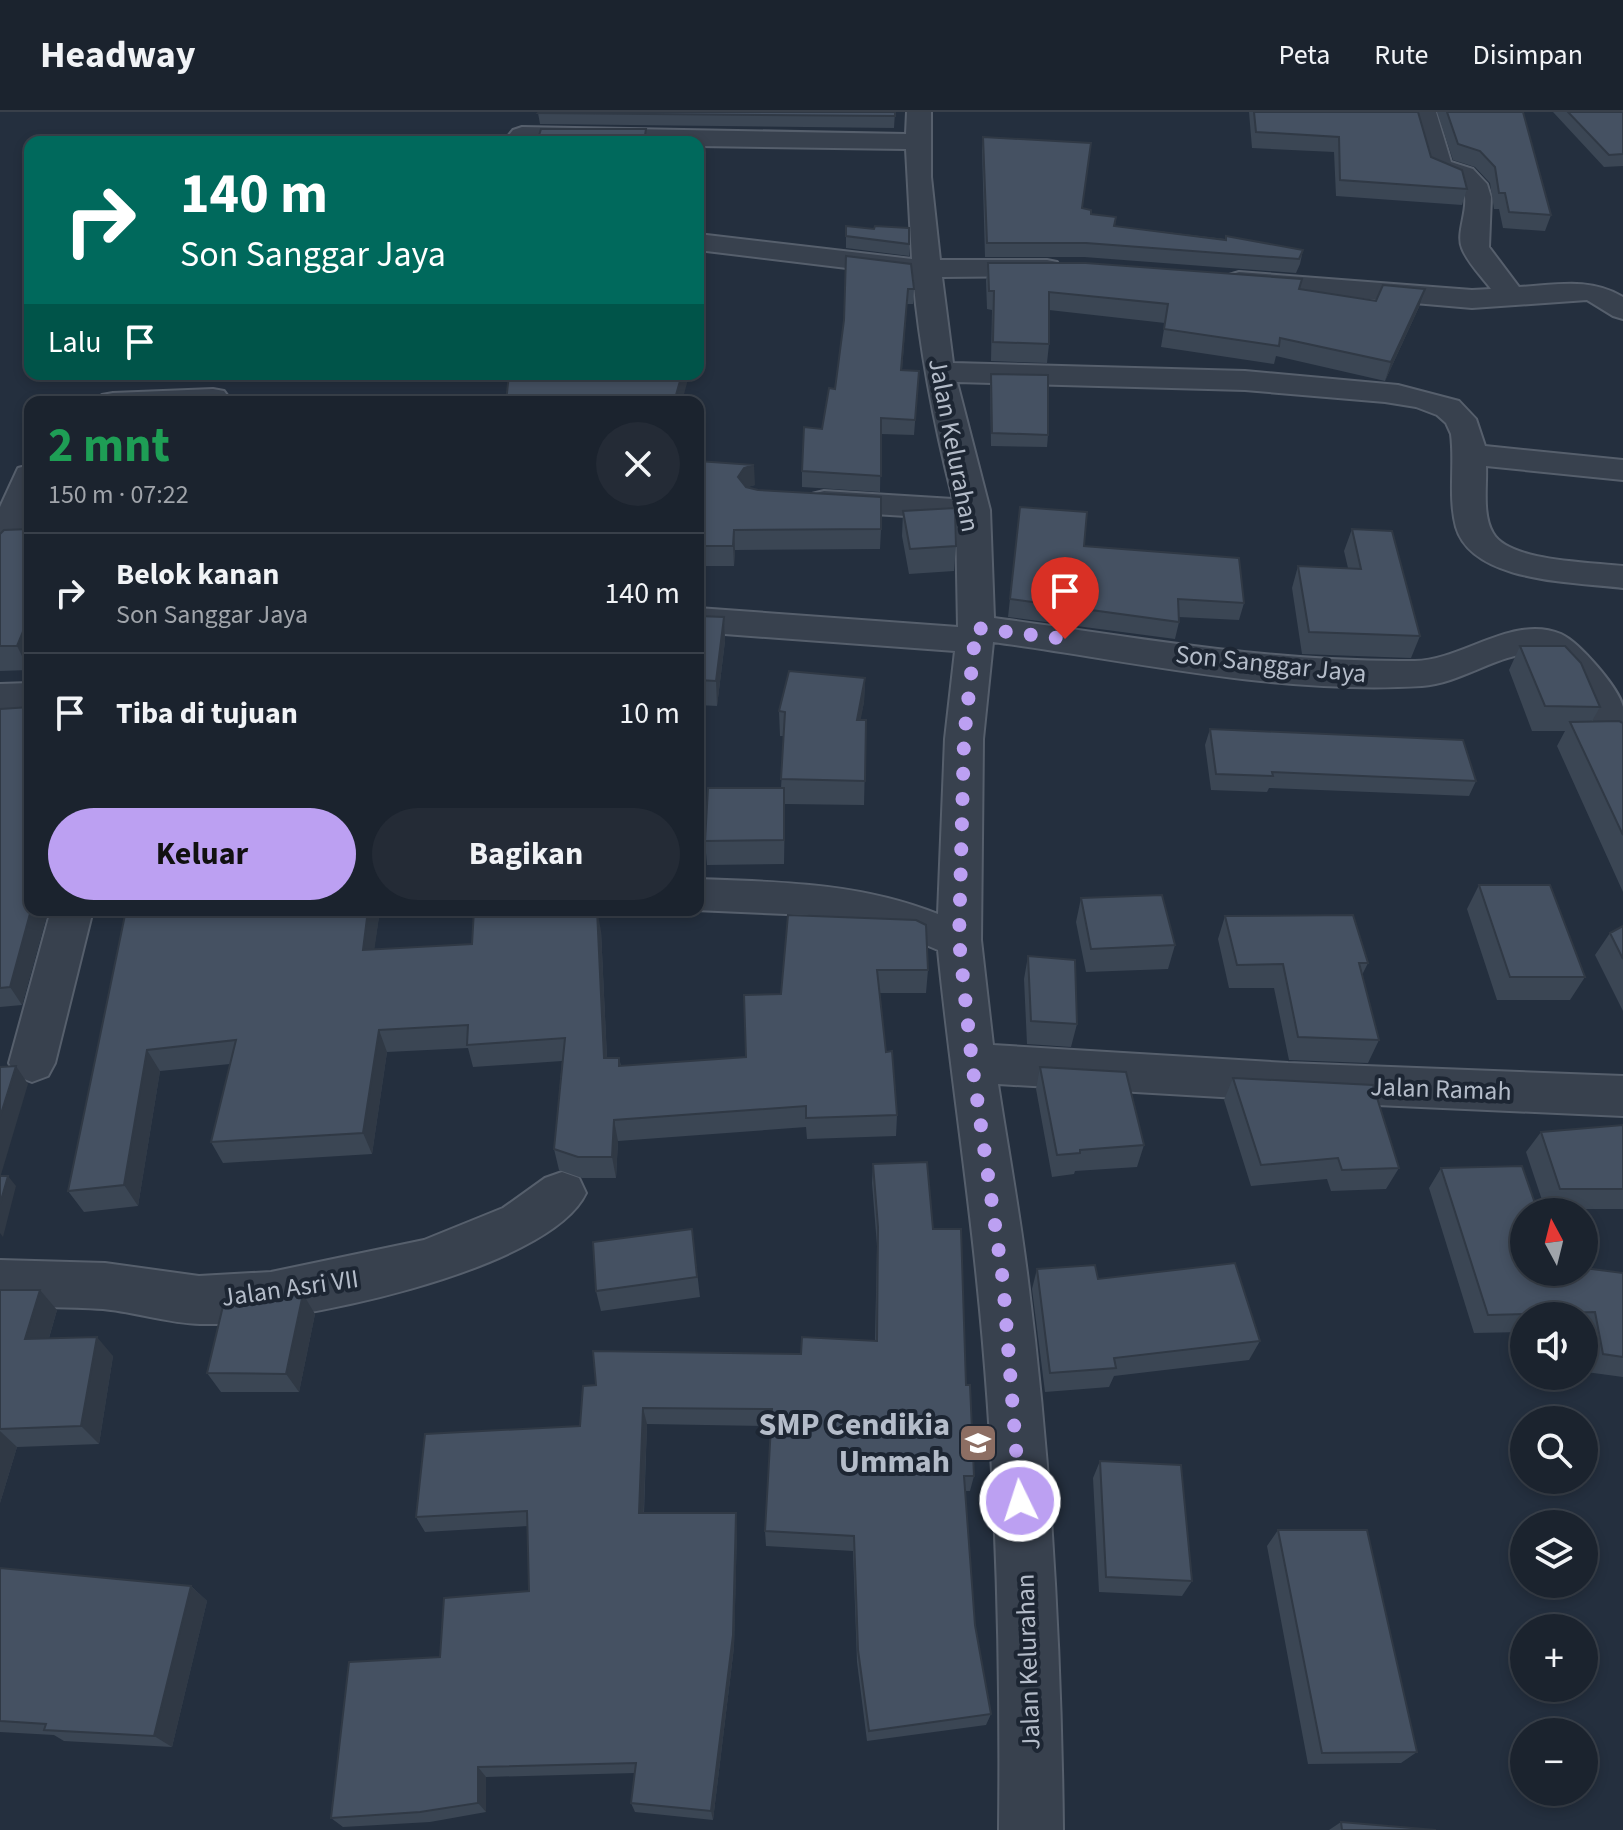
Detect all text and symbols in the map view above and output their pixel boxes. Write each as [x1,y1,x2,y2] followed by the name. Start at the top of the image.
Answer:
[40,28,196,82] text: Headway
[1279,35,1330,75] text: Peta
[1374,35,1428,75] text: Rute
[1472,35,1583,75] text: Disimpan
[180,155,328,234] text: 140 m
[48,168,152,272] icon: right
[180,229,446,280] text: Son Sanggar Jaya
[118,320,162,364] icon: arrive
[48,321,102,364] text: Lalu
[919,355,989,535] street label: Jalan Kelurahan
[48,412,170,480] text: 2 mnt
[596,422,680,506] button: close
[48,476,189,513] text: 150 m · 07:22
[116,553,279,596] text: Belok kanan
[1031,557,1099,639] pin
[1043,569,1087,613] icon: arrive
[48,571,92,615] icon: right
[604,572,680,615] text: 140 m
[116,596,308,633] text: Son Sanggar Jaya
[1174,636,1368,692] street label: Son Sanggar Jaya
[48,691,92,735] icon: arrive
[116,692,298,735] text: Tiba di tujuan
[619,692,680,735] text: 10 m
[48,808,356,900] button: Keluar
[372,808,680,900] button: Bagikan
[1370,1068,1512,1110] street label: Jalan Ramah
[1510,1198,1598,1286] north arrow
[1510,1198,1598,1806] map controls
[219,1260,361,1316] street label: Jalan Asri VII
[1510,1302,1598,1390] button: sound
[758,1402,950,1485] place label: SMP Cendikia Ummah
[1510,1406,1598,1494] button: search
[957,1422,999,1464] school or university icon: SMP Cendikia Ummah
[978,1459,1062,1543] position arrow
[1510,1510,1598,1598] button: layers
[1006,1573,1050,1751] street label: Jalan Kelurahan
[1510,1614,1598,1702] button: +
[1510,1718,1598,1806] button: −

